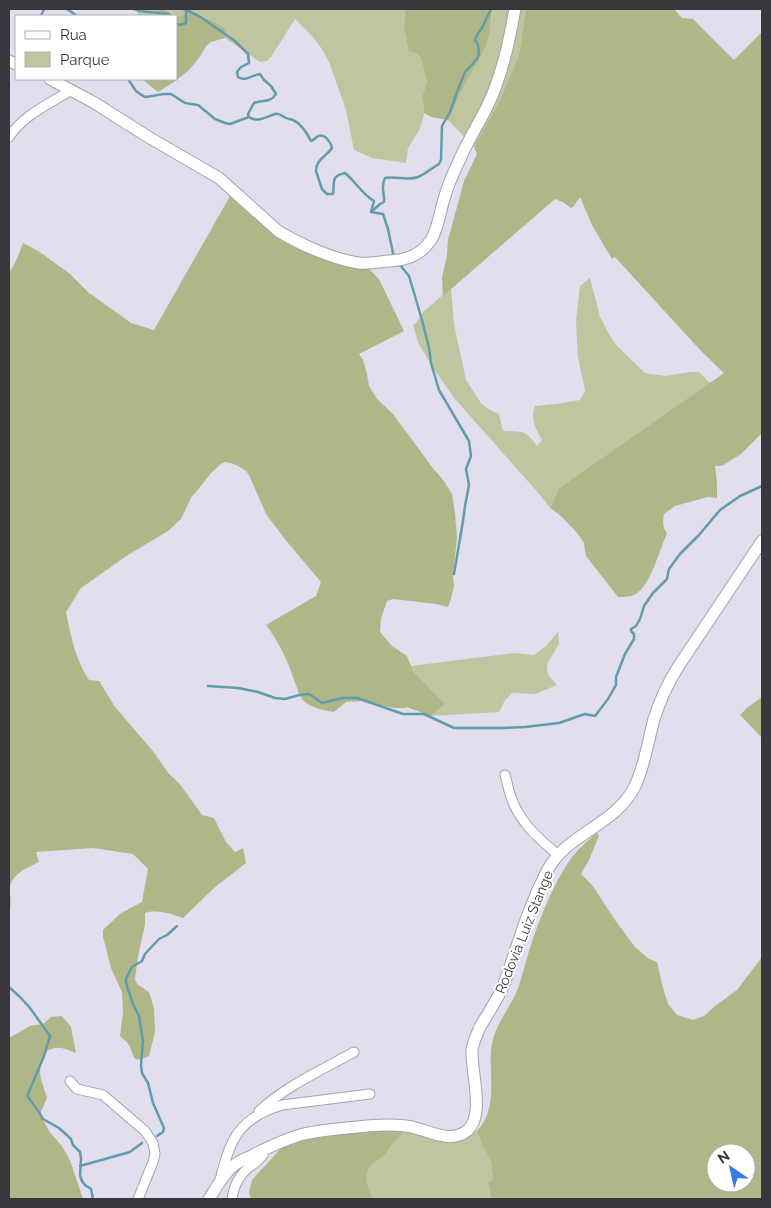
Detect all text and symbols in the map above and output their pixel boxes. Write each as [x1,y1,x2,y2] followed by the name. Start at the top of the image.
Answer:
[15,15,178,80] legend
[60,26,87,44] text: Rua
[60,51,110,69] text: Parque
[492,868,556,996] street label: Rodovia Luiz Stange
[706,1143,756,1193] north arrow
[715,1148,733,1167] text: N

